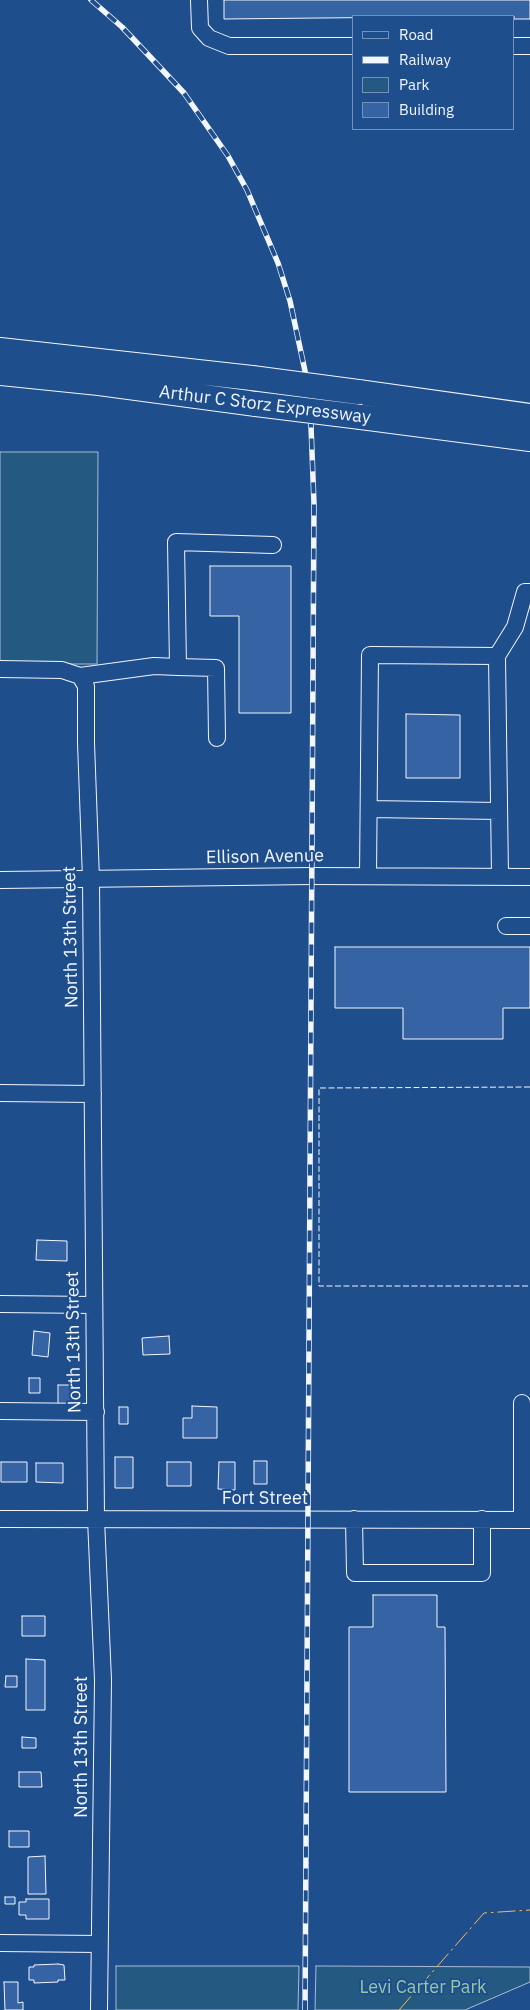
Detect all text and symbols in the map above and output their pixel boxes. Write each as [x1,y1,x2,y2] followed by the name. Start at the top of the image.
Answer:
[352,15,515,130] legend
[399,25,434,44] text: Road
[399,50,451,69] text: Railway
[399,75,429,94] text: Park
[399,100,454,119] text: Building
[158,381,372,429] street label: Arthur C Storz Expressway
[206,845,324,869] street label: Ellison Avenue
[59,866,83,1008] street label: North 13th Street
[62,1271,86,1413] street label: North 13th Street
[222,1488,308,1510] street label: Fort Street
[71,1676,93,1818] street label: North 13th Street
[359,1977,487,1999] park label: Levi Carter Park

